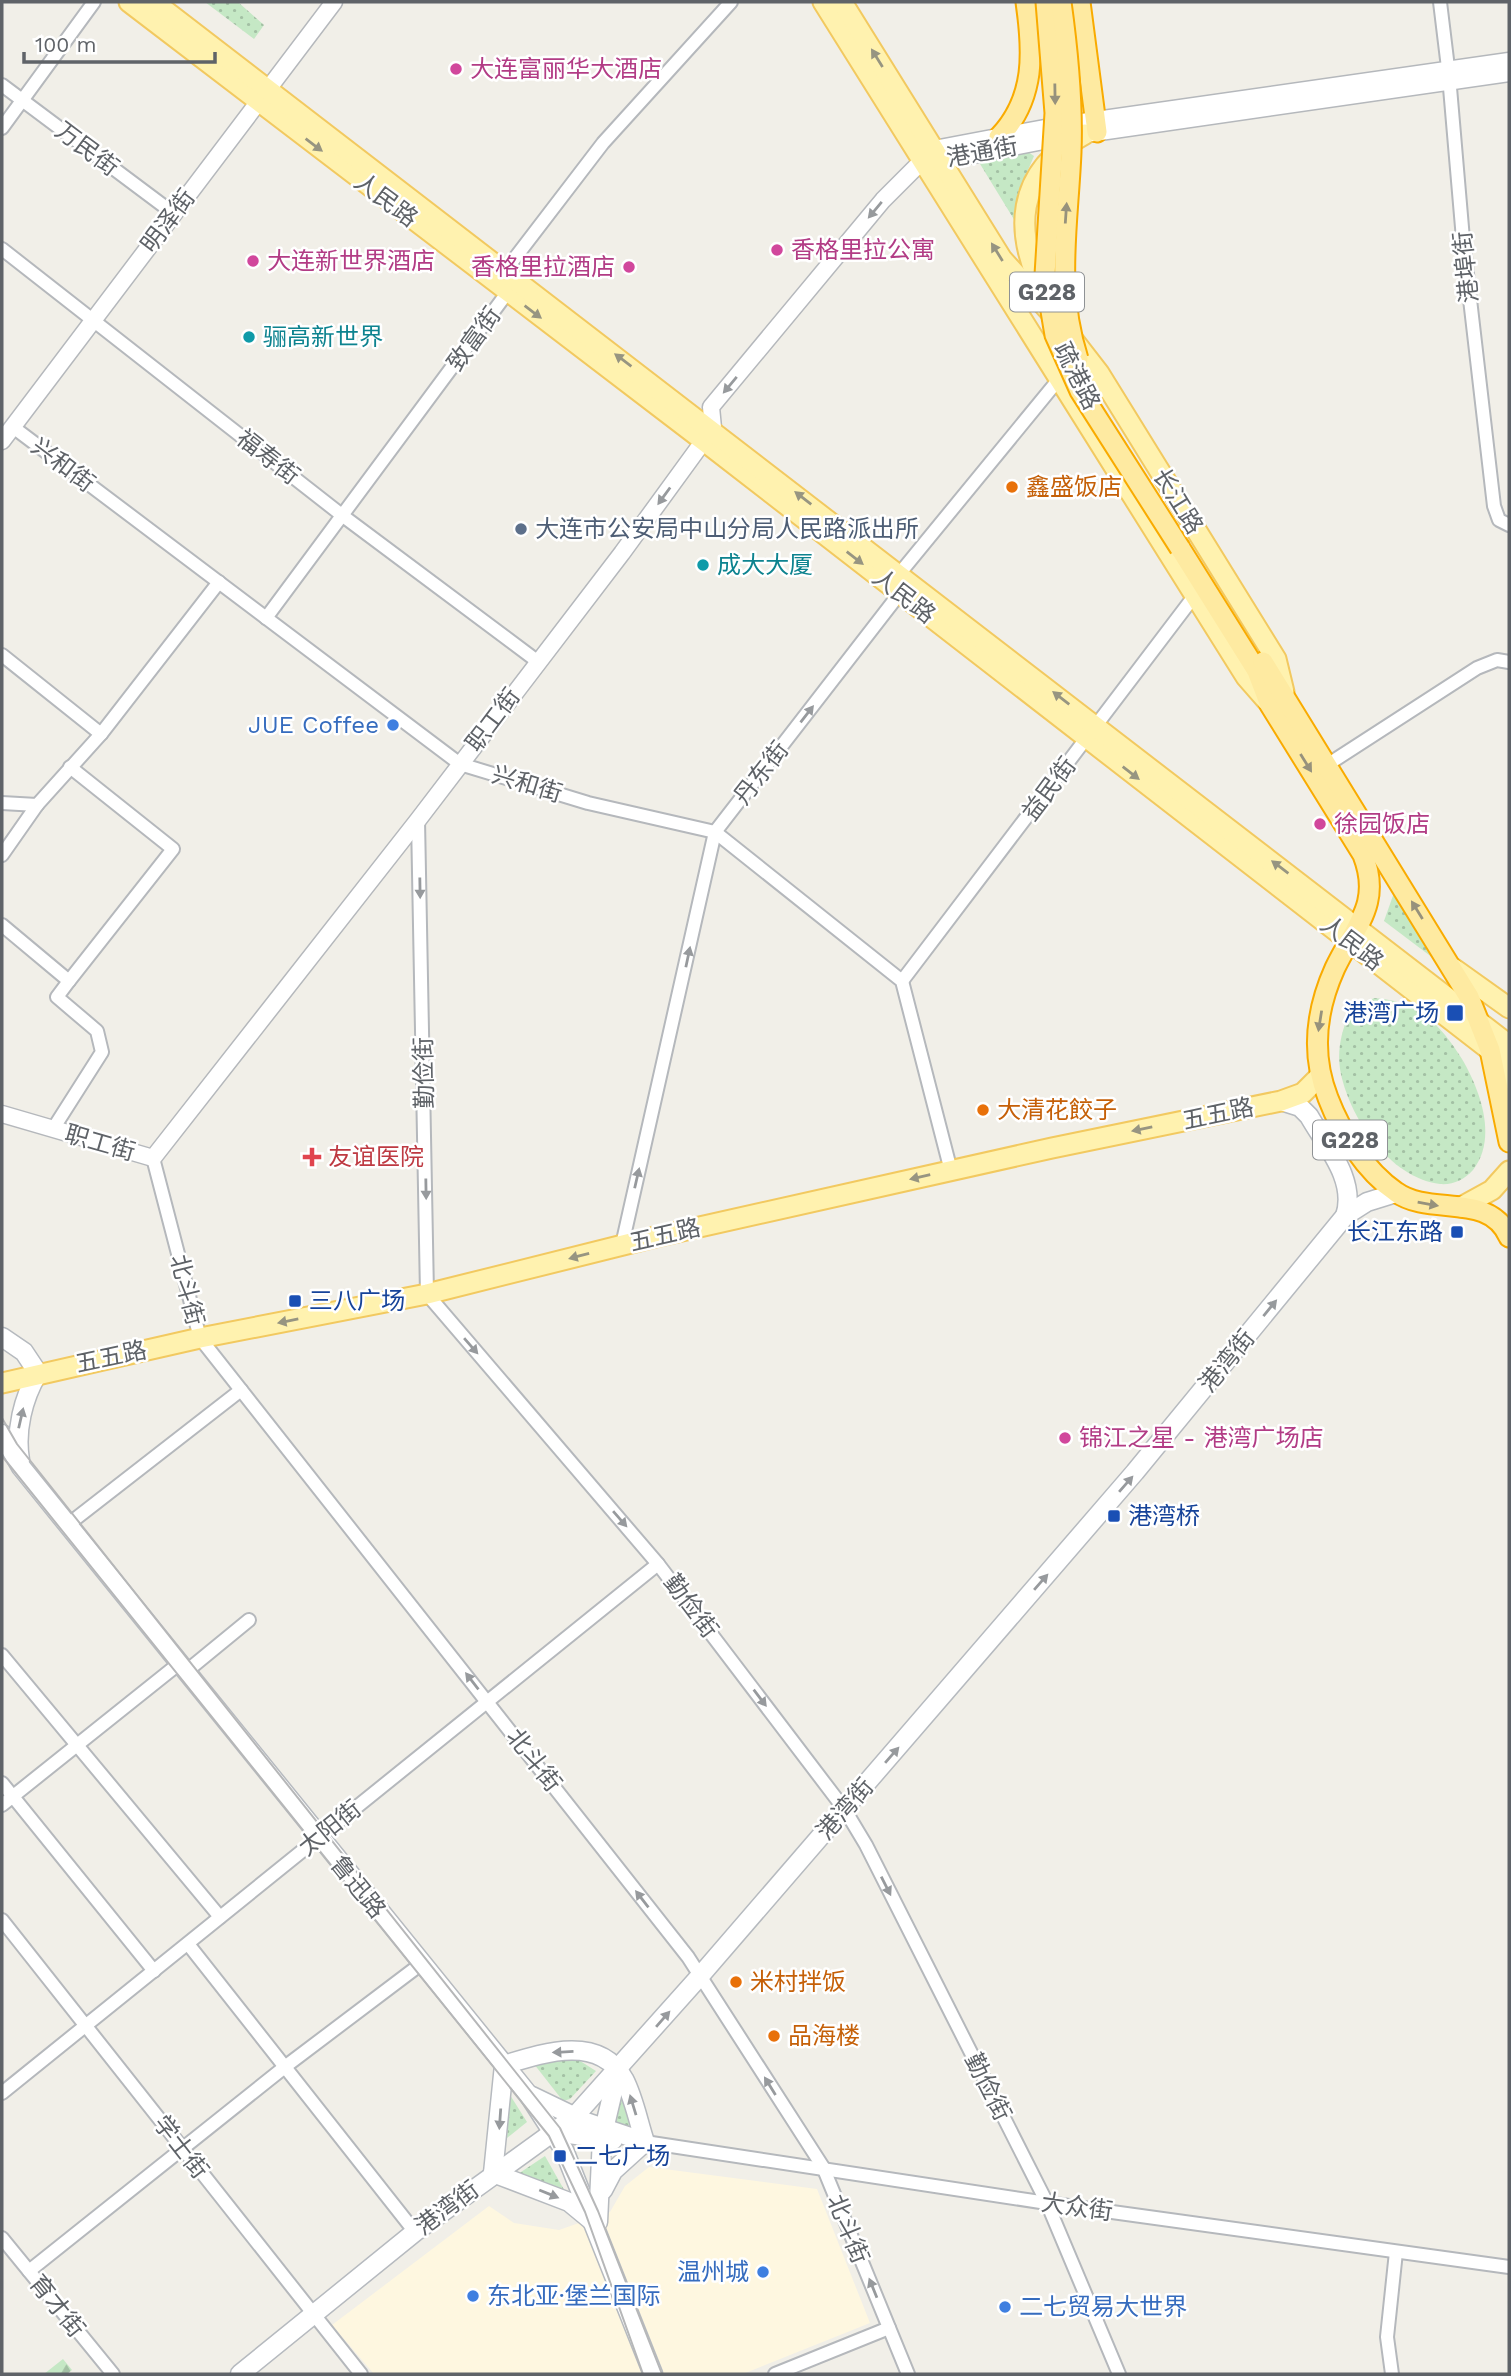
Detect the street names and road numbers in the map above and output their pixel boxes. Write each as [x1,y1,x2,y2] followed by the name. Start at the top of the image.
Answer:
[50,116,124,182] street label: 万民街
[944,132,1020,172] street label: 港通街
[349,167,423,233] street label: 人民路
[135,184,201,258] street label: 明泽街
[1448,230,1484,304] street label: 港埠街
[1010,272,1084,312] road number: G228
[442,302,506,376] street label: 致富街
[1048,338,1106,414] street label: 疏港路
[231,424,305,490] street label: 福寿街
[26,432,100,498] street label: 兴和街
[1147,463,1209,539] street label: 长江路
[867,563,941,629] street label: 人民路
[460,683,526,757] street label: 职工街
[728,736,794,810] street label: 丹东街
[1016,752,1082,826] street label: 益民街
[488,760,566,808] street label: 兴和街
[1315,910,1389,976] street label: 人民路
[409,1037,439,1109] street label: 勤俭街
[1180,1093,1256,1135] street label: 五五路
[62,1120,138,1166] street label: 职工街
[1313,1120,1387,1160] road number: G228
[627,1213,703,1257] street label: 五五路
[165,1252,209,1328] street label: 北斗街
[1193,1324,1261,1398] street label: 港湾街
[73,1336,149,1378] street label: 五五路
[658,1569,724,1643] street label: 勤俭街
[501,1723,567,1797] street label: 北斗街
[811,1773,879,1845] street label: 港湾街
[293,1794,367,1862] street label: 太阳街
[324,1850,392,1924] street label: 鲁迅路
[959,2049,1017,2125] street label: 勤俭街
[148,2110,214,2184] street label: 学士街
[410,2175,484,2241] street label: 港湾街
[1039,2188,1115,2226] street label: 大众街
[822,2190,874,2268] street label: 北斗街
[23,2269,91,2343] street label: 育才街

